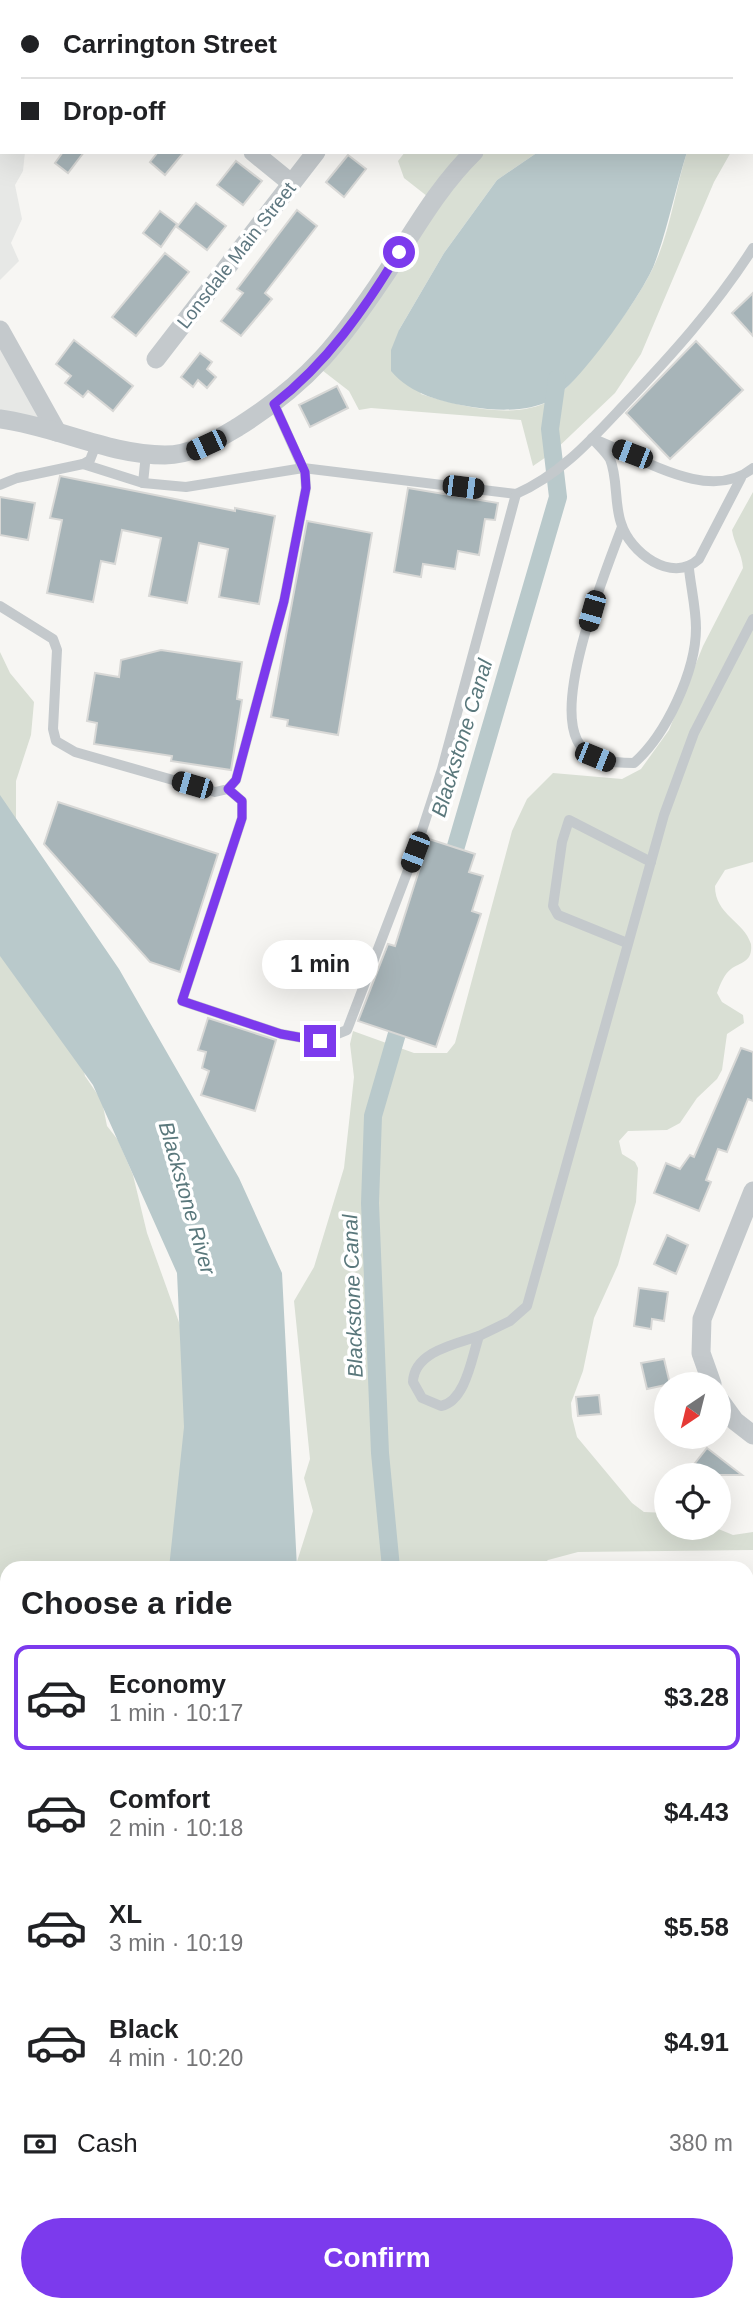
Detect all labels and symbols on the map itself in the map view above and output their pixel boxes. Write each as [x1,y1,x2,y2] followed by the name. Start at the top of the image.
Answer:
[173,178,300,333] street label: Lonsdale Main Street
[383,236,415,268] route start
[183,427,230,463] car
[609,437,656,471] car
[441,474,486,500] car
[577,588,608,634] car
[427,655,497,819] water label: Blackstone Canal
[572,739,619,775] car
[169,769,216,801] car
[398,829,433,875] car
[262,940,378,988] callout: 1 min
[304,1025,336,1057] route end
[155,1119,221,1278] water label: Blackstone River
[338,1213,367,1378] water label: Blackstone Canal
[654,1372,732,1449] north arrow

